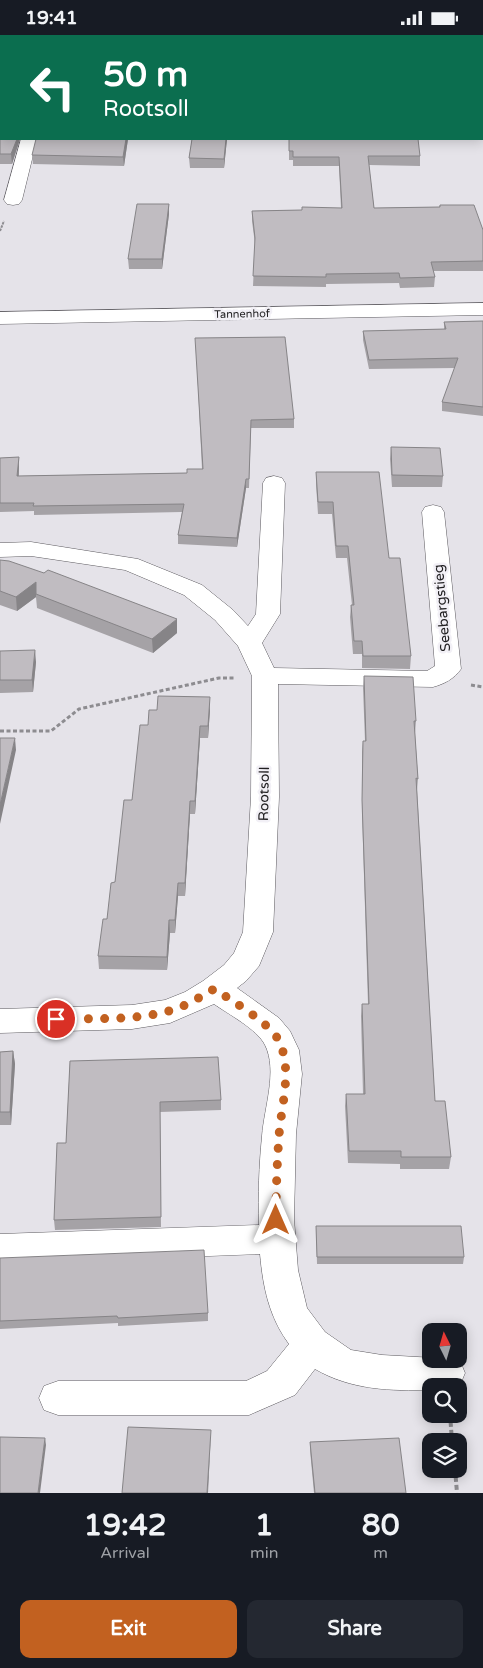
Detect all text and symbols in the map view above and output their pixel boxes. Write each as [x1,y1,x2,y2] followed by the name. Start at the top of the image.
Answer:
[25,7,78,29] text: 19:41
[103,54,188,96] text: 50 m
[20,55,85,120] icon: left
[103,96,189,122] text: Rootsoll
[214,307,271,321] street label: Tannenhof
[430,564,454,652] street label: Seebargstieg
[255,767,273,821] street label: Rootsoll
[35,998,77,1040] pin
[42,1005,70,1033] icon: arrive
[249,1193,301,1245] position arrow
[422,1323,468,1367] north arrow
[422,1323,467,1478] map controls
[422,1378,467,1423] button: search
[422,1433,467,1478] button: layers
[83,1507,167,1544] text: 19:42
[255,1507,274,1544] text: 1
[362,1507,400,1544] text: 80
[100,1543,150,1563] text: Arrival
[250,1543,278,1563] text: min
[373,1543,388,1563] text: m
[20,1600,237,1658] button: Exit
[247,1600,463,1658] button: Share

